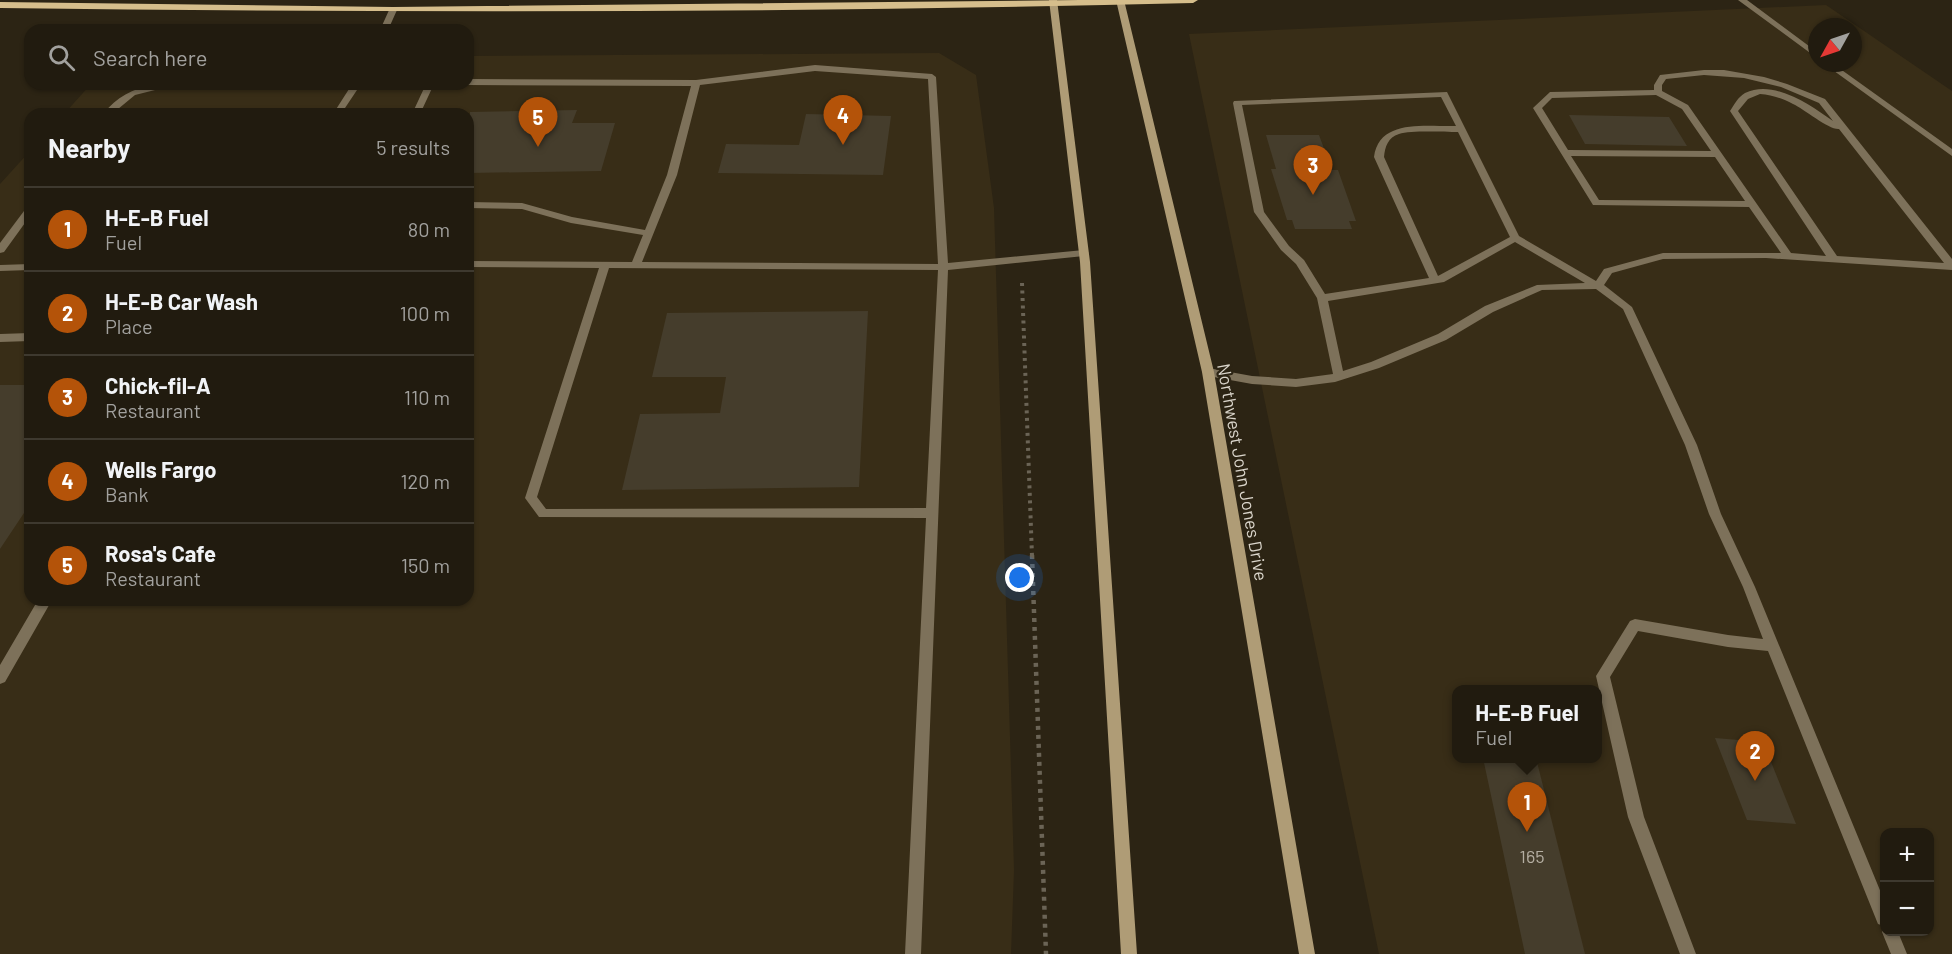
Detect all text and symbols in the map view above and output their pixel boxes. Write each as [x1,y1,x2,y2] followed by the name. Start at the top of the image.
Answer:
[1808,18,1862,72] north arrow
[24,24,474,90] search box
[45,41,78,74] icon: search
[93,44,207,70] text: Search here
[824,96,862,145] pin: 4
[518,98,558,147] pin: 5
[48,132,130,163] text: Nearby
[376,135,450,159] text: 5 results
[1294,146,1332,195] pin: 3
[105,204,209,230] text: H-E-B Fuel
[64,217,71,241] text: 1
[408,217,450,241] text: 80 m
[105,230,142,254] text: Fuel
[105,288,258,314] text: H-E-B Car Wash
[62,301,73,325] text: 2
[400,301,450,325] text: 100 m
[105,314,153,338] text: Place
[1213,361,1273,583] street label: Northwest John Jones Drive
[105,372,211,398] text: Chick-fil-A
[62,385,73,409] text: 3
[404,385,450,409] text: 110 m
[105,398,201,422] text: Restaurant
[105,456,216,482] text: Wells Fargo
[61,469,74,493] text: 4
[400,469,450,493] text: 120 m
[105,482,148,506] text: Bank
[105,540,216,566] text: Rosa's Cafe
[62,553,73,577] text: 5
[401,553,450,577] text: 150 m
[1005,563,1034,592] your location
[105,566,201,590] text: Restaurant
[1452,685,1602,763] popup
[1475,699,1579,725] text: H-E-B Fuel
[1475,725,1512,749] text: Fuel
[1736,732,1774,781] pin: 2
[1508,782,1546,832] pin: 1
[1880,828,1934,936] map controls
[1880,828,1934,882] button: +
[1520,845,1544,867] house number: 165
[1880,882,1934,936] button: −

